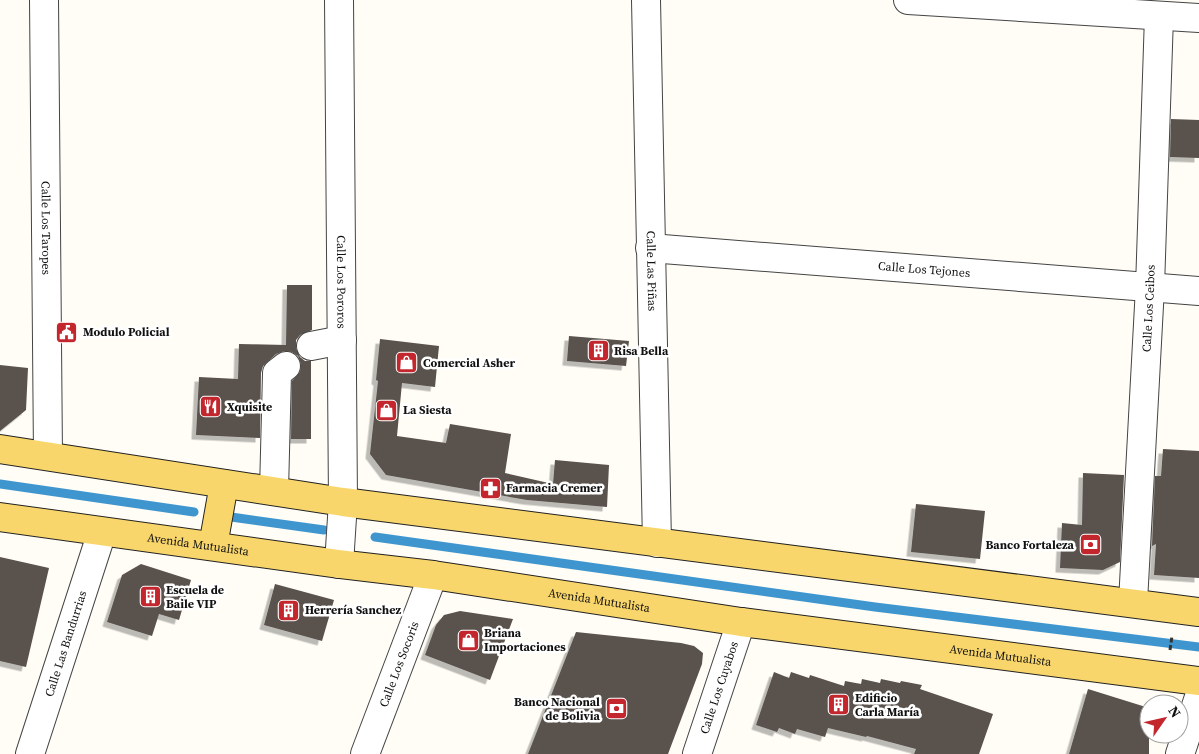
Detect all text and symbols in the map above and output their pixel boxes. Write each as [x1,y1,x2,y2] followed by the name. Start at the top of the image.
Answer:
[38,181,54,275] street label: Calle Los Taropes
[643,231,660,311] street label: Calle Las Piñas
[333,235,350,329] street label: Calle Los Pororos
[877,258,971,281] street label: Calle Los Tejones
[1138,264,1159,353] street label: Calle Los Ceibos
[55,320,79,344] public building icon: Modulo Policial
[83,324,170,340] place label: Modulo Policial
[586,339,610,363] building icon: Risa Bella
[614,343,669,359] place label: Risa Bella
[395,351,419,375] shop icon: Comercial Asher
[423,355,516,371] place label: Comercial Asher
[199,395,223,419] restaurant icon: Xquisite
[375,398,399,422] shop icon: La Siesta
[227,399,272,415] place label: Xquisite
[403,402,452,418] place label: La Siesta
[478,476,502,500] pharmacy icon: Farmacia Cremer
[506,480,603,496] place label: Farmacia Cremer
[146,529,251,560] street label: Avenida Mutualista
[1078,533,1102,557] bank icon: Banco Fortaleza
[986,537,1075,553] place label: Banco Fortaleza
[166,582,224,612] place label: Escuela de Baile VIP
[138,585,162,609] building icon: Escuela de Baile VIP
[547,585,652,616] street label: Avenida Mutualista
[41,589,90,699] street label: Calle Las Bandurrias
[277,598,301,622] building icon: Herrería Sanchez
[305,602,401,618] place label: Herrería Sanchez
[376,619,423,709] street label: Calle Los Socoris
[484,625,566,655] place label: Briana Importaciones
[456,628,480,652] shop icon: Briana Importaciones
[696,639,742,736] street label: Calle Los Cuyabos
[948,641,1053,670] street label: Avenida Mutualista
[855,690,920,720] place label: Edificio Carla María
[827,693,851,717] building icon: Edificio Carla María
[514,694,601,724] place label: Banco Nacional de Bolivia
[1139,694,1189,744] north arrow
[604,697,628,721] bank icon: Banco Nacional de Bolivia
[1164,702,1186,722] text: N

